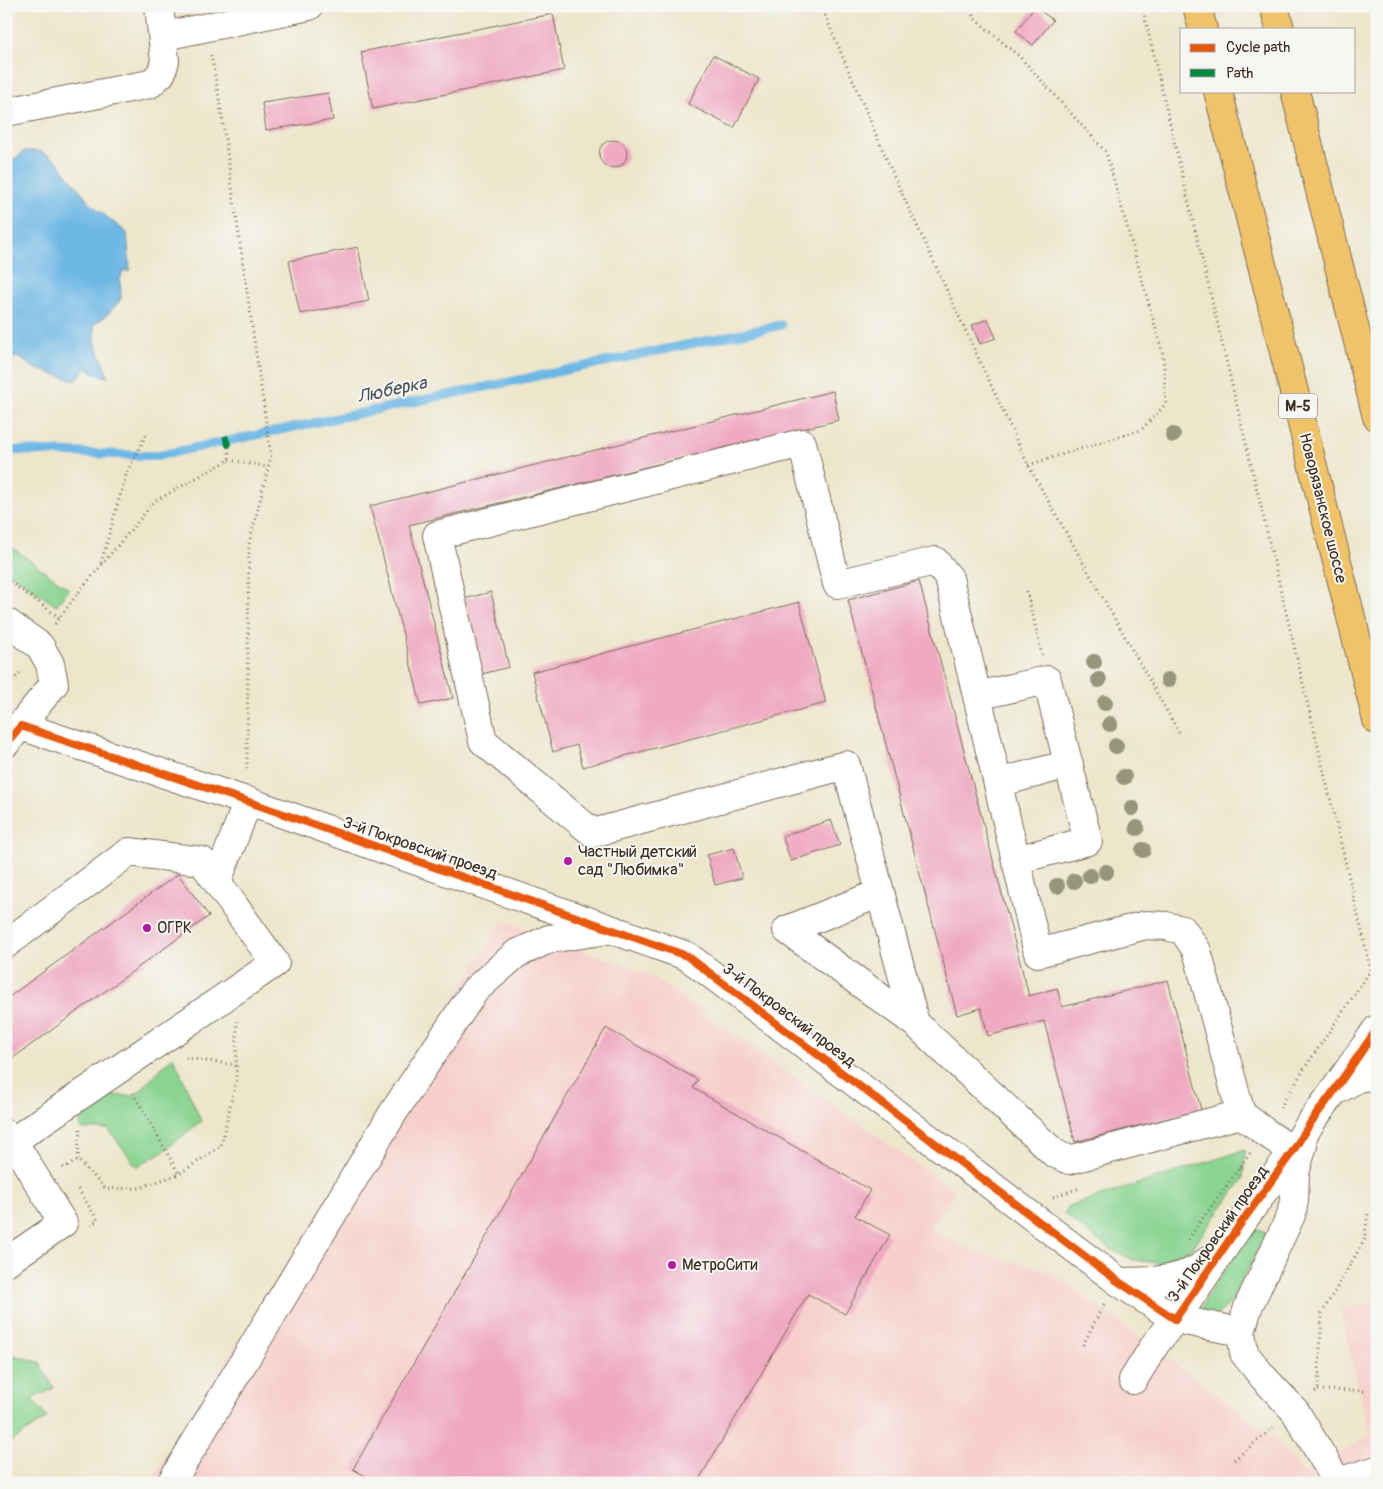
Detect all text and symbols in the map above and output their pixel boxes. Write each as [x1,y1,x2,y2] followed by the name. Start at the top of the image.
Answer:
[1180,28,1356,92] legend
[1226,38,1290,57] text: Cycle path
[1226,64,1253,83] text: Path
[355,371,430,409] water label: Люберка
[1279,394,1317,418] road number: М-5
[1295,431,1351,585] street label: Новорязанское шоссе
[340,812,500,884] street label: 3-й Покровский проезд
[578,842,697,880] place label: Частный детский сад "Любимка"
[562,855,574,867] marker: Частный детский сад "Любимка"
[157,918,192,938] place label: ОГРК
[141,922,153,934] marker: ОГРК
[718,958,860,1072] street label: 3-й Покровский проезд
[1163,1162,1273,1306] street label: 3-й Покровский проезд
[682,1255,758,1275] place label: МетроСити
[666,1259,678,1271] marker: МетроСити

